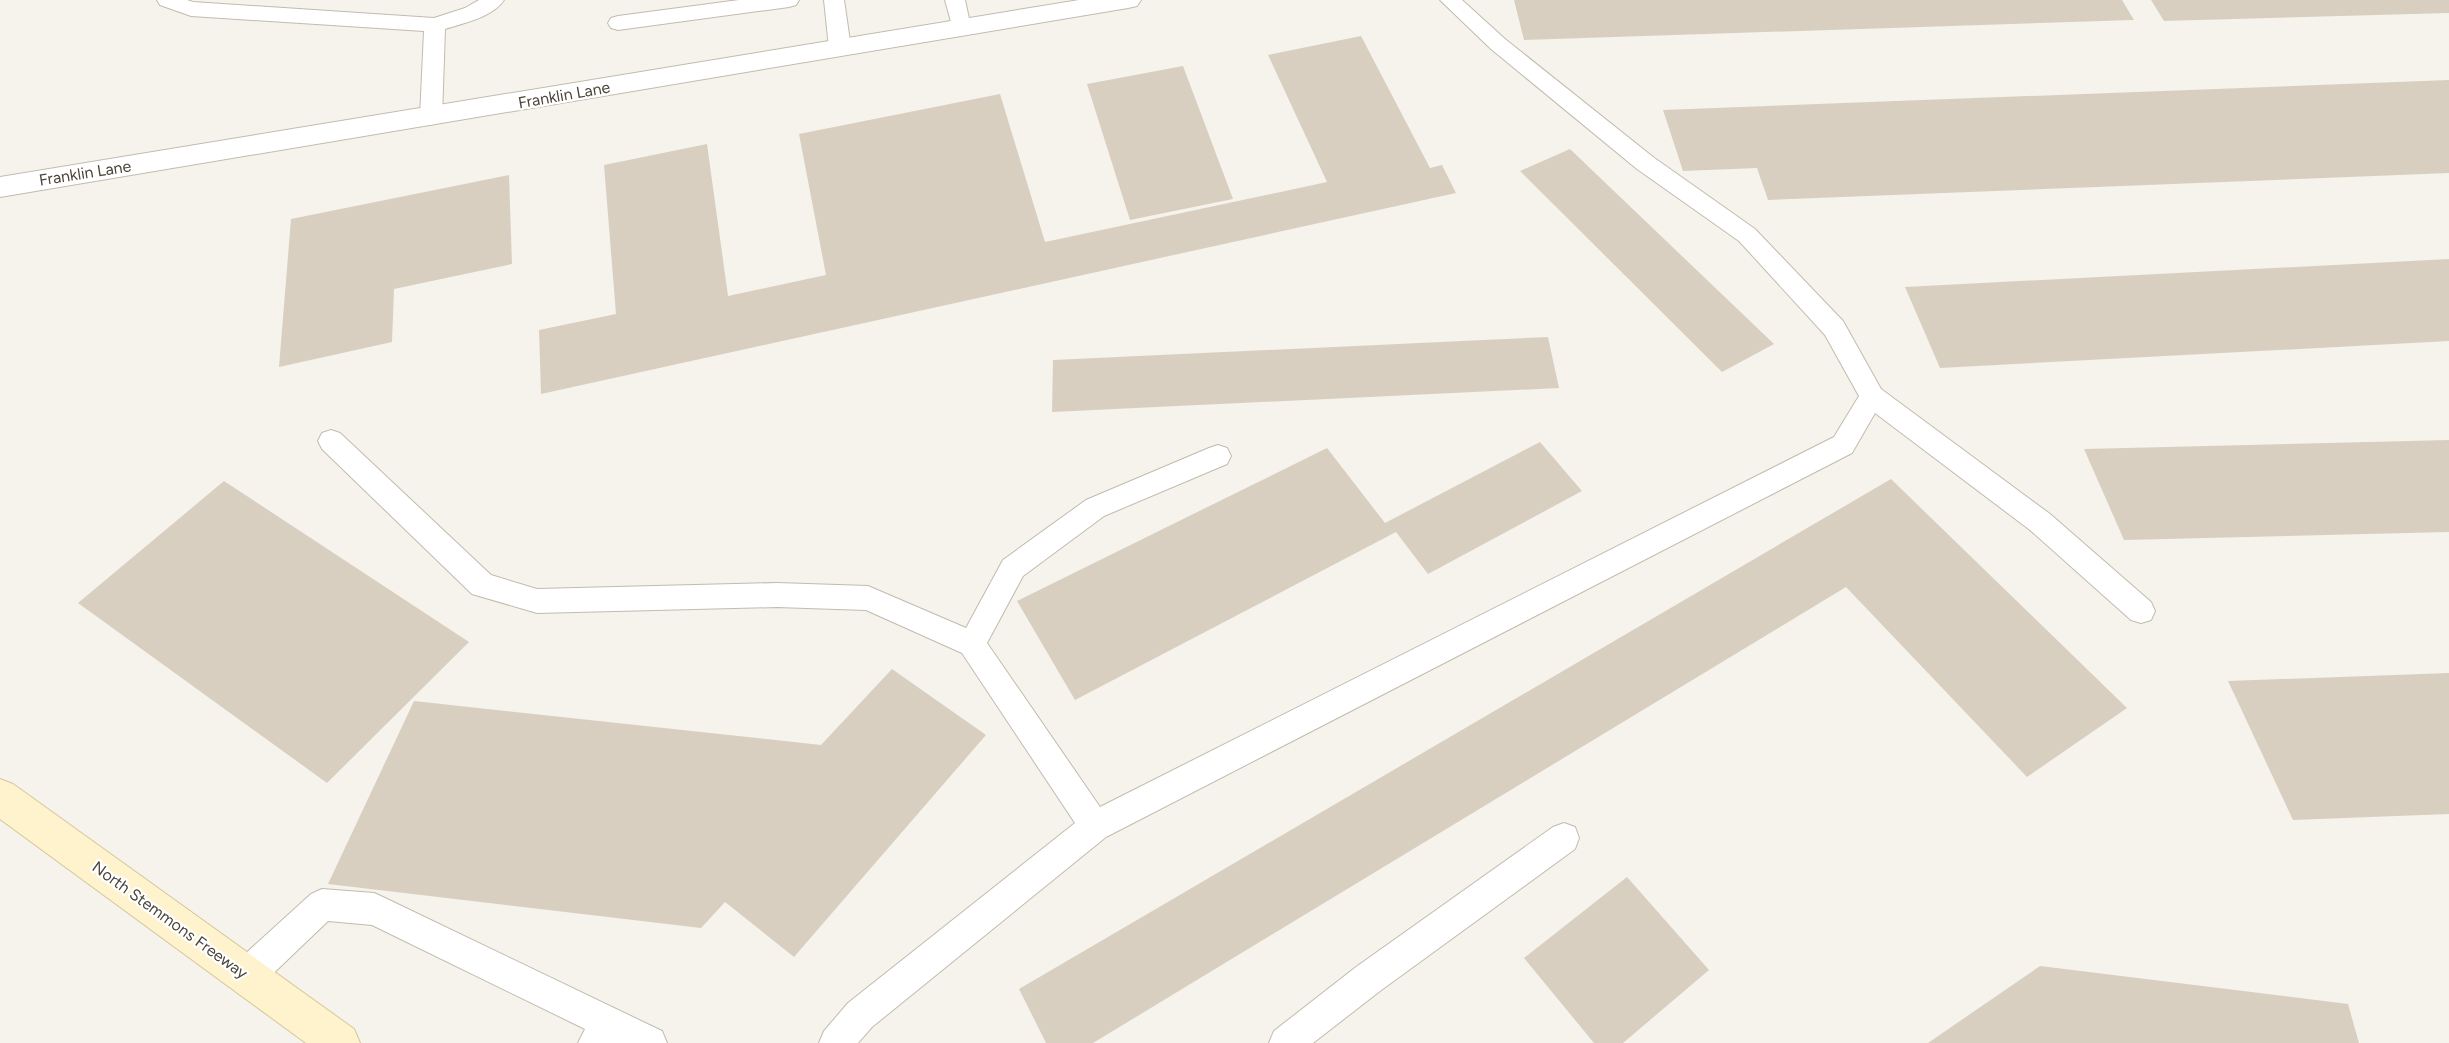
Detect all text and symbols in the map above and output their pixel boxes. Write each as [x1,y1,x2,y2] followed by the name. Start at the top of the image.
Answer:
[517,78,612,112] street label: Franklin Lane
[38,156,133,190] street label: Franklin Lane
[89,857,252,983] street label: North Stemmons Freeway

